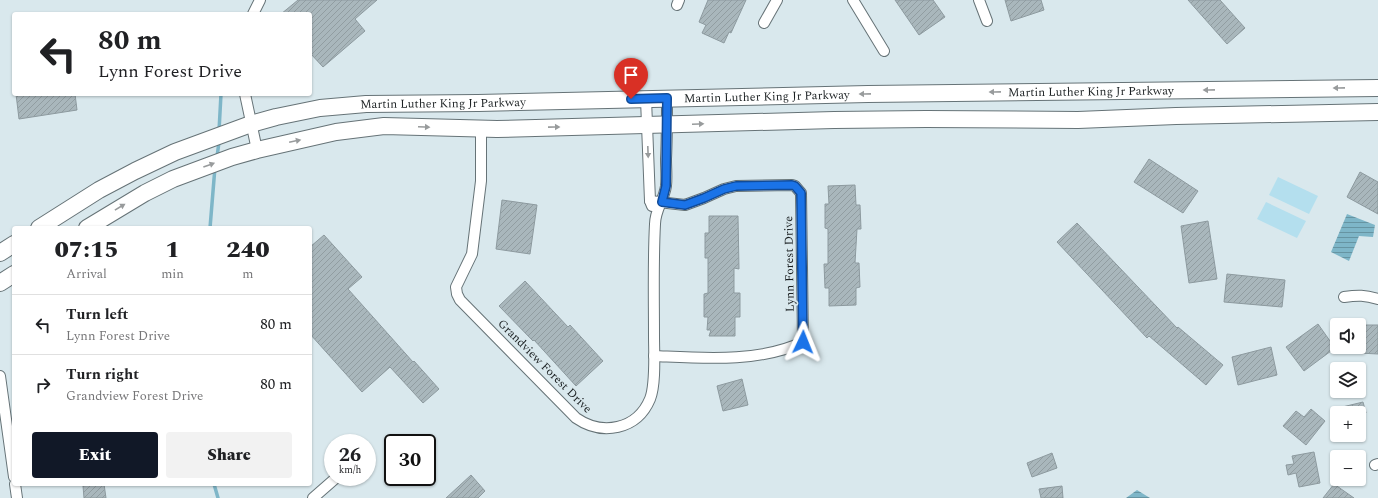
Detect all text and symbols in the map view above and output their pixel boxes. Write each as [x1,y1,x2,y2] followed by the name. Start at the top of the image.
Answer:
[98,19,162,62] text: 80 m
[32,28,84,80] icon: left
[98,58,242,85] text: Lynn Forest Drive
[614,58,648,99] pin
[620,64,642,86] icon: arrive
[1008,81,1175,102] street label: Martin Luther King Jr Parkway
[684,85,851,108] street label: Martin Luther King Jr Parkway
[1332,85,1345,91] one-way arrow
[1202,87,1215,93] one-way arrow
[988,89,1001,95] one-way arrow
[858,91,871,97] one-way arrow
[359,93,527,114] street label: Martin Luther King Jr Parkway
[692,120,704,127] one-way arrow
[418,124,430,131] one-way arrow
[548,124,561,130] one-way arrow
[289,138,302,144] one-way arrow
[645,146,651,159] one-way arrow
[203,162,215,168] one-way arrow
[114,204,126,211] one-way arrow
[779,216,800,312] street label: Lynn Forest Drive
[54,232,119,268] text: 07:15
[165,232,180,268] text: 1
[226,232,270,268] text: 240
[66,264,107,284] text: Arrival
[161,264,184,284] text: min
[242,264,254,284] text: m
[66,303,128,326] text: Turn left
[260,313,292,336] text: 80 m
[32,314,54,336] icon: left
[493,315,596,418] street label: Grandview Forest Drive
[1330,318,1366,486] map controls
[1330,318,1366,354] button: sound
[782,321,824,363] position arrow
[66,326,170,346] text: Lynn Forest Drive
[1330,362,1366,398] button: layers
[66,363,139,386] text: Turn right
[260,373,292,396] text: 80 m
[32,374,54,396] icon: right
[66,386,203,406] text: Grandview Forest Drive
[1330,406,1366,442] button: +
[32,432,158,478] button: Exit
[166,432,292,478] button: Share
[384,434,436,486] speed limit sign: 30
[339,440,361,470] text: 26
[1330,450,1366,486] button: −
[339,462,361,478] text: km/h

